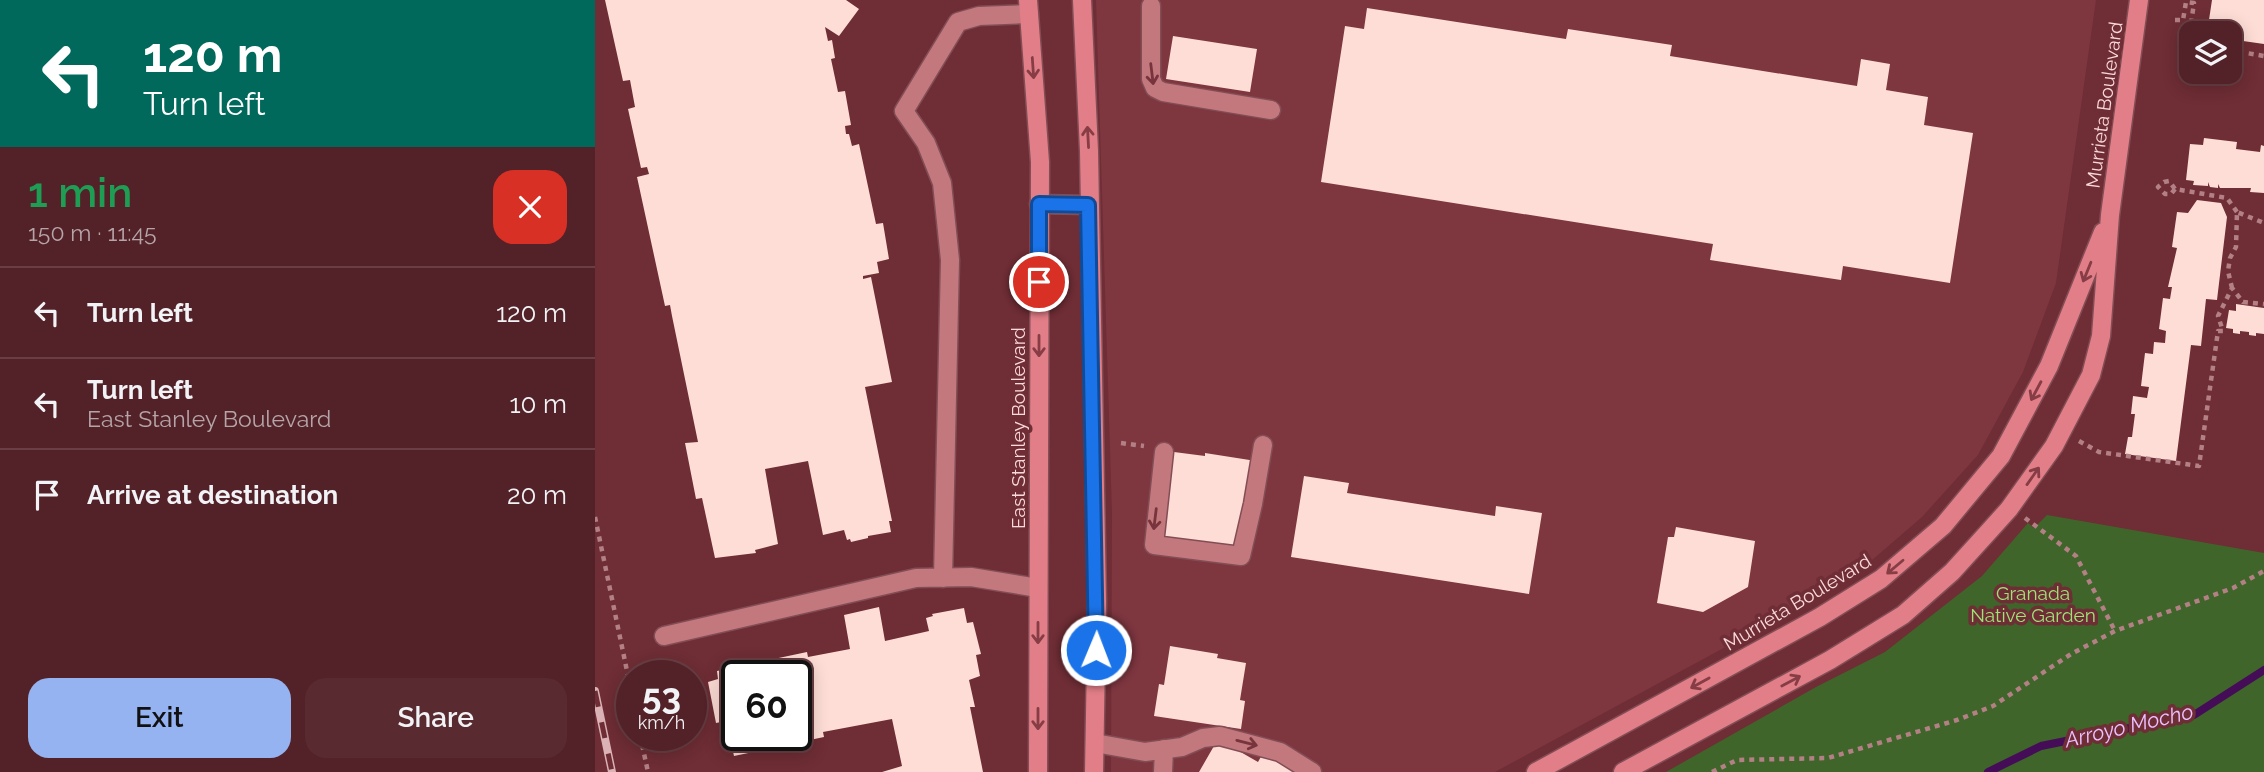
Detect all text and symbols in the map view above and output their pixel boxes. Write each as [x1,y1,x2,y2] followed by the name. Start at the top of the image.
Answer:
[2081,20,2127,190] street label: Murrieta Boulevard
[2179,21,2242,84] map controls
[2179,21,2242,84] button: layers
[143,26,282,83] text: 120 m
[28,28,119,119] icon: left
[1027,56,1040,79] one-way arrow
[1146,62,1159,85] one-way arrow
[143,85,265,122] text: Turn left
[1081,126,1094,149] one-way arrow
[28,168,132,217] text: 1 min
[493,170,567,244] button: close
[28,219,157,246] text: 150 m · 11:45
[1009,252,1069,312] pin
[2079,261,2092,282] one-way arrow
[1020,263,1058,301] icon: arrive
[28,294,66,332] icon: left
[87,298,193,328] text: Turn left
[496,298,567,328] text: 120 m
[1007,327,1029,529] street label: East Stanley Boulevard
[1032,334,1046,357] one-way arrow
[87,375,193,405] text: Turn left
[2029,380,2042,401] one-way arrow
[28,385,66,423] icon: left
[509,389,567,419] text: 10 m
[87,405,331,432] text: East Stanley Boulevard
[2026,467,2041,486] one-way arrow
[28,476,66,514] icon: arrive
[87,480,338,510] text: Arrive at destination
[507,480,567,510] text: 20 m
[1149,508,1162,530] one-way arrow
[1719,549,1875,655] street label: Murrieta Boulevard
[1887,559,1905,575] one-way arrow
[1970,582,2096,626] park label: Granada Native Garden
[1059,613,1133,687] position arrow
[1031,621,1045,644] one-way arrow
[721,660,812,751] speed limit sign: 60
[1780,674,1801,688] one-way arrow
[642,676,681,717] text: 53
[1690,677,1711,690] one-way arrow
[28,678,291,758] button: Exit
[305,678,567,758] button: Share
[2061,699,2196,753] water label: Arroyo Mocho
[1031,707,1045,730] one-way arrow
[638,712,685,733] text: km/h
[1236,737,1258,750] one-way arrow

